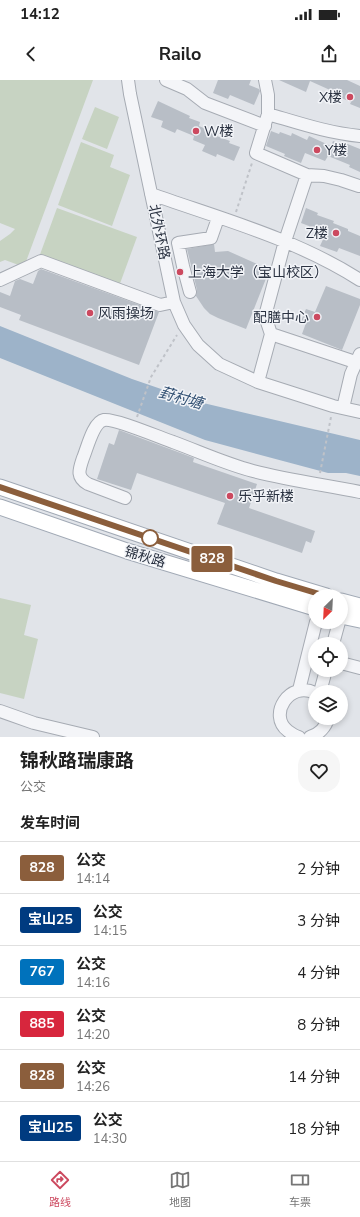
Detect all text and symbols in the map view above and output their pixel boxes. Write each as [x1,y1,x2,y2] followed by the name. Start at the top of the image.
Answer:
[20,4,60,24] text: 14:12
[159,42,201,66] text: Railo
[20,43,42,65] icon: back
[318,43,340,65] icon: share
[319,88,342,107] place label: X楼
[345,92,355,102] marker: X楼
[204,122,233,141] place label: W楼
[191,126,201,136] marker: W楼
[324,141,347,160] place label: Y楼
[312,145,322,155] marker: Y楼
[144,203,174,261] street label: 北外环路
[306,224,328,243] place label: Z楼
[331,228,341,238] marker: Z楼
[188,263,328,282] place label: 上海大学（宝山校区）
[175,267,185,277] marker: 上海大学（宝山校区）
[98,304,154,323] place label: 风雨操场
[85,308,95,318] marker: 风雨操场
[253,308,309,327] place label: 配膳中心
[312,312,322,322] marker: 配膳中心
[157,382,208,415] water label: 葑村塘
[238,487,294,506] place label: 乐乎新楼
[225,491,235,501] marker: 乐乎新楼
[141,529,159,547] unlabelled marker
[122,542,168,572] street label: 锦秋路
[189,546,235,572] line badge: 828
[199,549,225,568] text: 828
[308,589,348,629] north arrow
[308,589,348,725] map controls
[308,637,348,677] button: locate
[308,685,348,725] button: layers
[20,748,134,774] text: 锦秋路瑞康路
[298,750,340,792] button: heart
[20,778,46,796] text: 公交
[20,813,80,833] text: 发车时间
[76,850,106,870] text: 公交
[29,858,55,877] text: 828
[297,859,340,879] text: 2 分钟
[76,870,110,888] text: 14:14
[93,902,123,922] text: 公交
[28,910,73,929] text: 宝山25
[297,911,340,931] text: 3 分钟
[93,922,127,940] text: 14:15
[76,954,106,974] text: 公交
[29,962,55,981] text: 767
[297,963,340,983] text: 4 分钟
[76,974,110,992] text: 14:16
[76,1006,106,1026] text: 公交
[29,1014,55,1033] text: 885
[297,1015,340,1035] text: 8 分钟
[76,1026,110,1044] text: 14:20
[76,1058,106,1078] text: 公交
[29,1066,55,1085] text: 828
[288,1067,340,1087] text: 14 分钟
[76,1078,110,1096] text: 14:26
[93,1110,123,1130] text: 公交
[28,1118,73,1137] text: 宝山25
[288,1119,340,1139] text: 18 分钟
[93,1130,127,1148] text: 14:30
[49,1169,71,1210] tab: 路线
[169,1169,191,1210] tab: 地图
[289,1169,311,1210] tab: 车票

